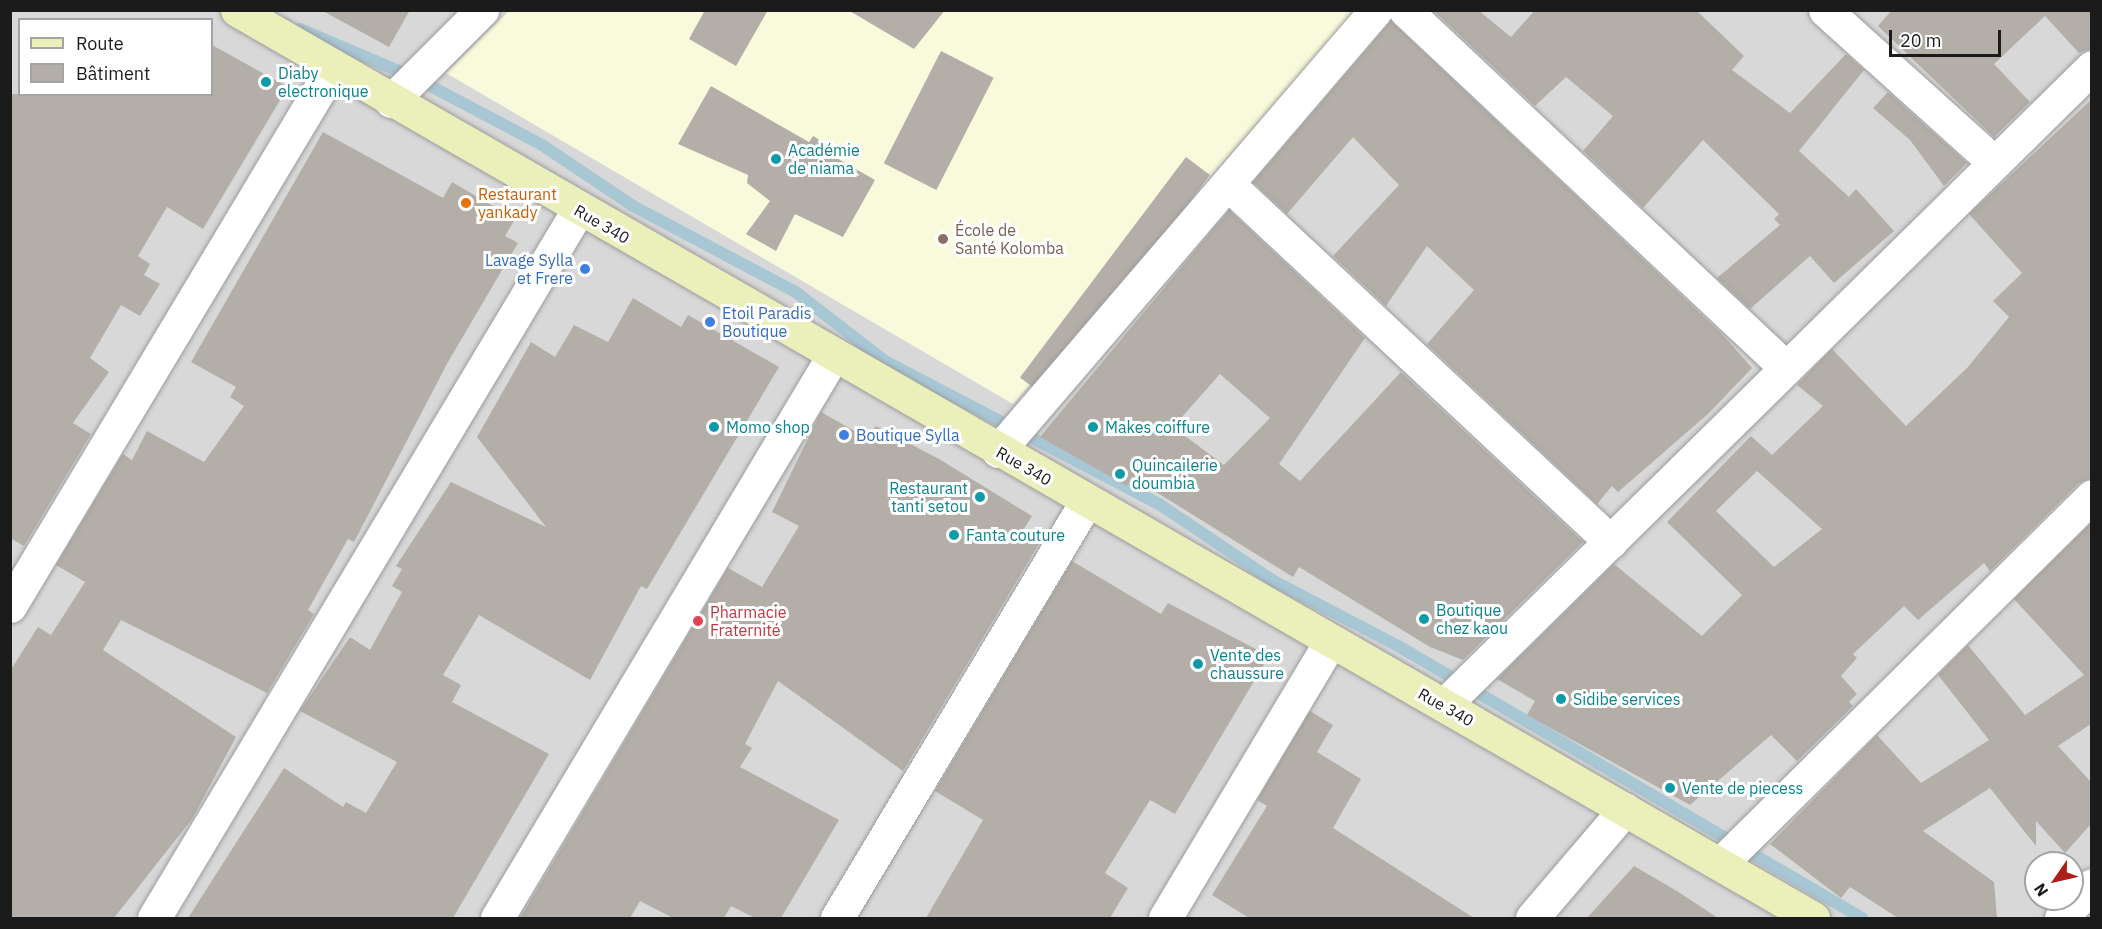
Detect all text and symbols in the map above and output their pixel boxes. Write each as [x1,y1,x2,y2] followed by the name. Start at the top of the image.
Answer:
[18,18,213,96] legend
[1892,18,2004,56] scale bar
[1900,29,1942,52] text: 20 m
[76,32,124,55] text: Route
[76,62,150,85] text: Bâtiment
[278,63,369,101] place label: Diaby electronique
[259,75,273,89] marker: Diaby electronique
[788,140,860,178] place label: Académie de niama
[769,152,783,166] marker: Académie de niama
[478,184,557,222] place label: Restaurant yankady
[459,196,473,210] marker: Restaurant yankady
[571,201,633,247] street label: Rue 340
[955,220,1064,258] place label: École de Santé Kolomba
[936,232,950,246] marker: École de Santé Kolomba
[485,250,573,288] place label: Lavage Sylla et Frere
[578,262,592,276] marker: Lavage Sylla et Frere
[722,303,811,341] place label: Etoil Paradis Boutique
[703,315,717,329] marker: Etoil Paradis Boutique
[726,417,810,437] place label: Momo shop
[1105,417,1210,437] place label: Makes coiffure
[707,420,721,434] marker: Momo shop
[1086,420,1100,434] marker: Makes coiffure
[856,425,959,445] place label: Boutique Sylla
[837,428,851,442] marker: Boutique Sylla
[993,443,1055,489] street label: Rue 340
[1132,455,1218,493] place label: Quincailerie doumbia
[1113,467,1127,481] marker: Quincailerie doumbia
[889,478,968,516] place label: Restaurant tanti setou
[973,490,987,504] marker: Restaurant tanti setou
[966,525,1065,545] place label: Fanta couture
[947,528,961,542] marker: Fanta couture
[1436,600,1508,638] place label: Boutique chez kaou
[710,602,787,640] place label: Pharmacie Fraternité
[1417,612,1431,626] marker: Boutique chez kaou
[691,614,705,628] marker: Pharmacie Fraternité
[1210,645,1284,683] place label: Vente des chaussure
[1191,657,1205,671] marker: Vente des chaussure
[1415,684,1477,730] street label: Rue 340
[1573,689,1680,709] place label: Sidibe services
[1554,692,1568,706] marker: Sidibe services
[1682,778,1803,798] place label: Vente de piecess
[1663,781,1677,795] marker: Vente de piecess
[2024,851,2084,911] north arrow
[2029,880,2052,900] text: N

